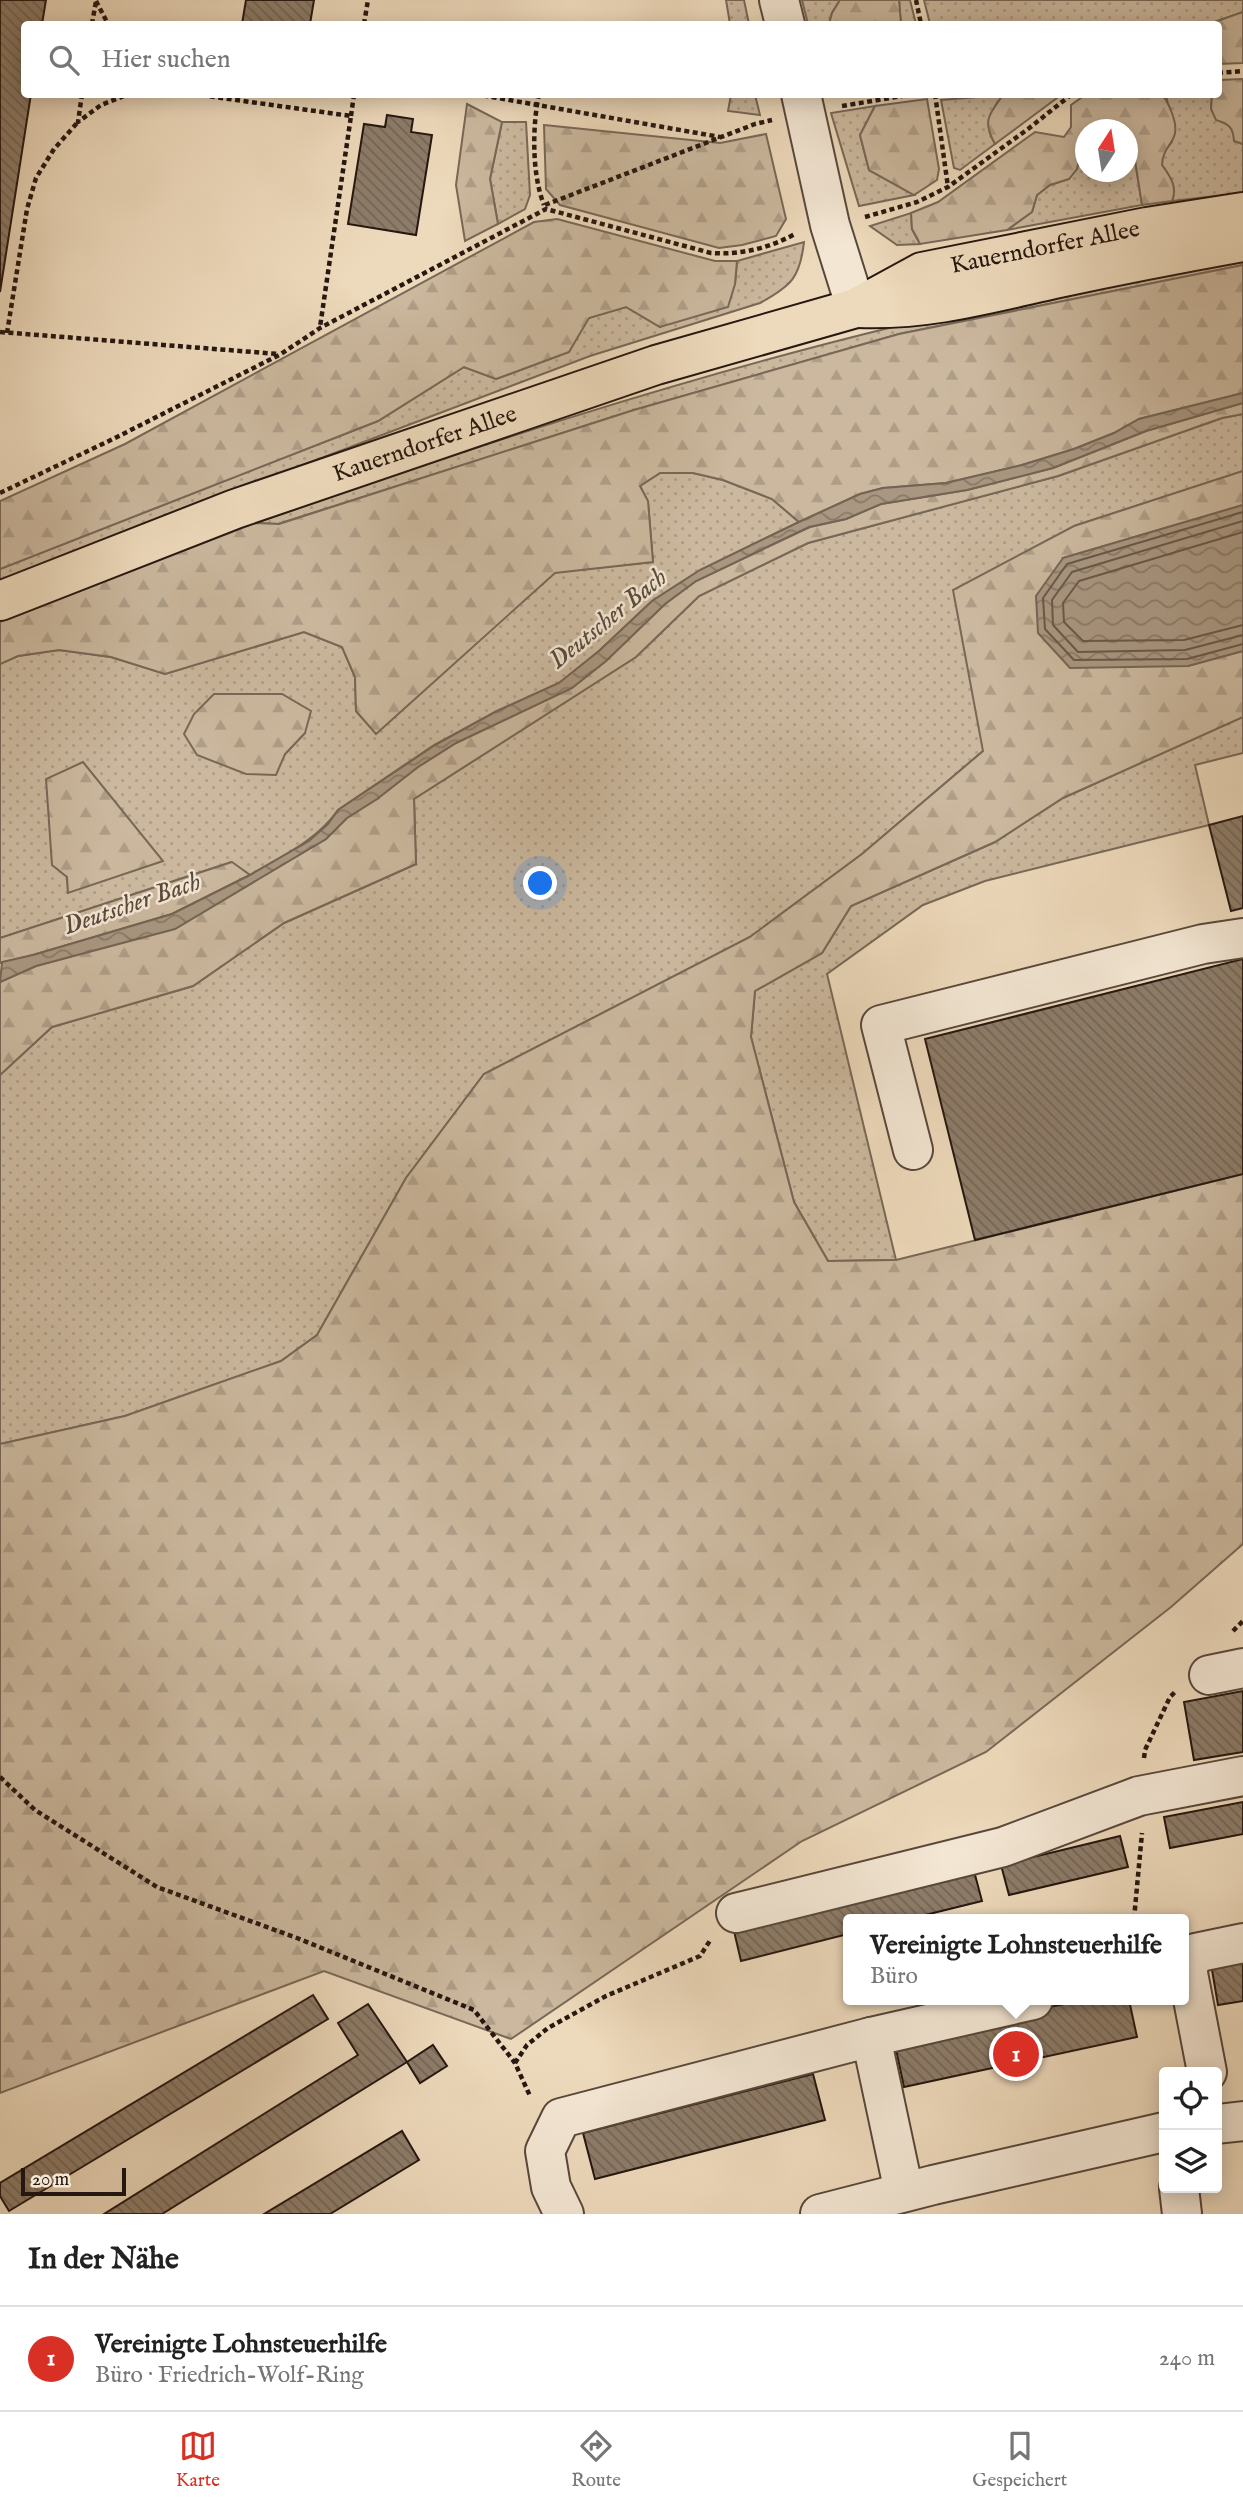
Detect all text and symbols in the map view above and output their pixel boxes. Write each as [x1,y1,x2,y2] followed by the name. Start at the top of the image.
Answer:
[21,21,1222,98] search box
[45,41,83,79] icon: search
[101,43,231,76] text: Hier suchen
[1075,119,1138,182] north arrow
[948,213,1142,281] street label: Kauerndorfer Allee
[329,398,521,490] street label: Kauerndorfer Allee
[542,561,674,677] water label: Deutscher Bach
[59,865,205,943] water label: Deutscher Bach
[523,866,557,900] your location
[843,1914,1189,2005] popup
[870,1929,1162,1962] text: Vereinigte Lohnsteuerhilfe
[870,1962,918,1991] text: Büro
[993,2028,1039,2080] pin: 1
[1159,2067,1222,2193] map controls
[1159,2067,1222,2130] button: locate
[1159,2130,1222,2193] button: layers
[21,2165,126,2197] scale bar
[32,2168,69,2192] text: 20 m
[28,2241,179,2279] text: In der Nähe
[95,2328,387,2361] text: Vereinigte Lohnsteuerhilfe
[47,2344,55,2373] text: 1
[1159,2344,1215,2373] text: 240 m
[95,2361,364,2390] text: Büro · Friedrich-Wolf-Ring
[176,2427,220,2493] tab: Karte
[571,2427,621,2493] tab: Route
[972,2427,1067,2493] tab: Gespeichert

